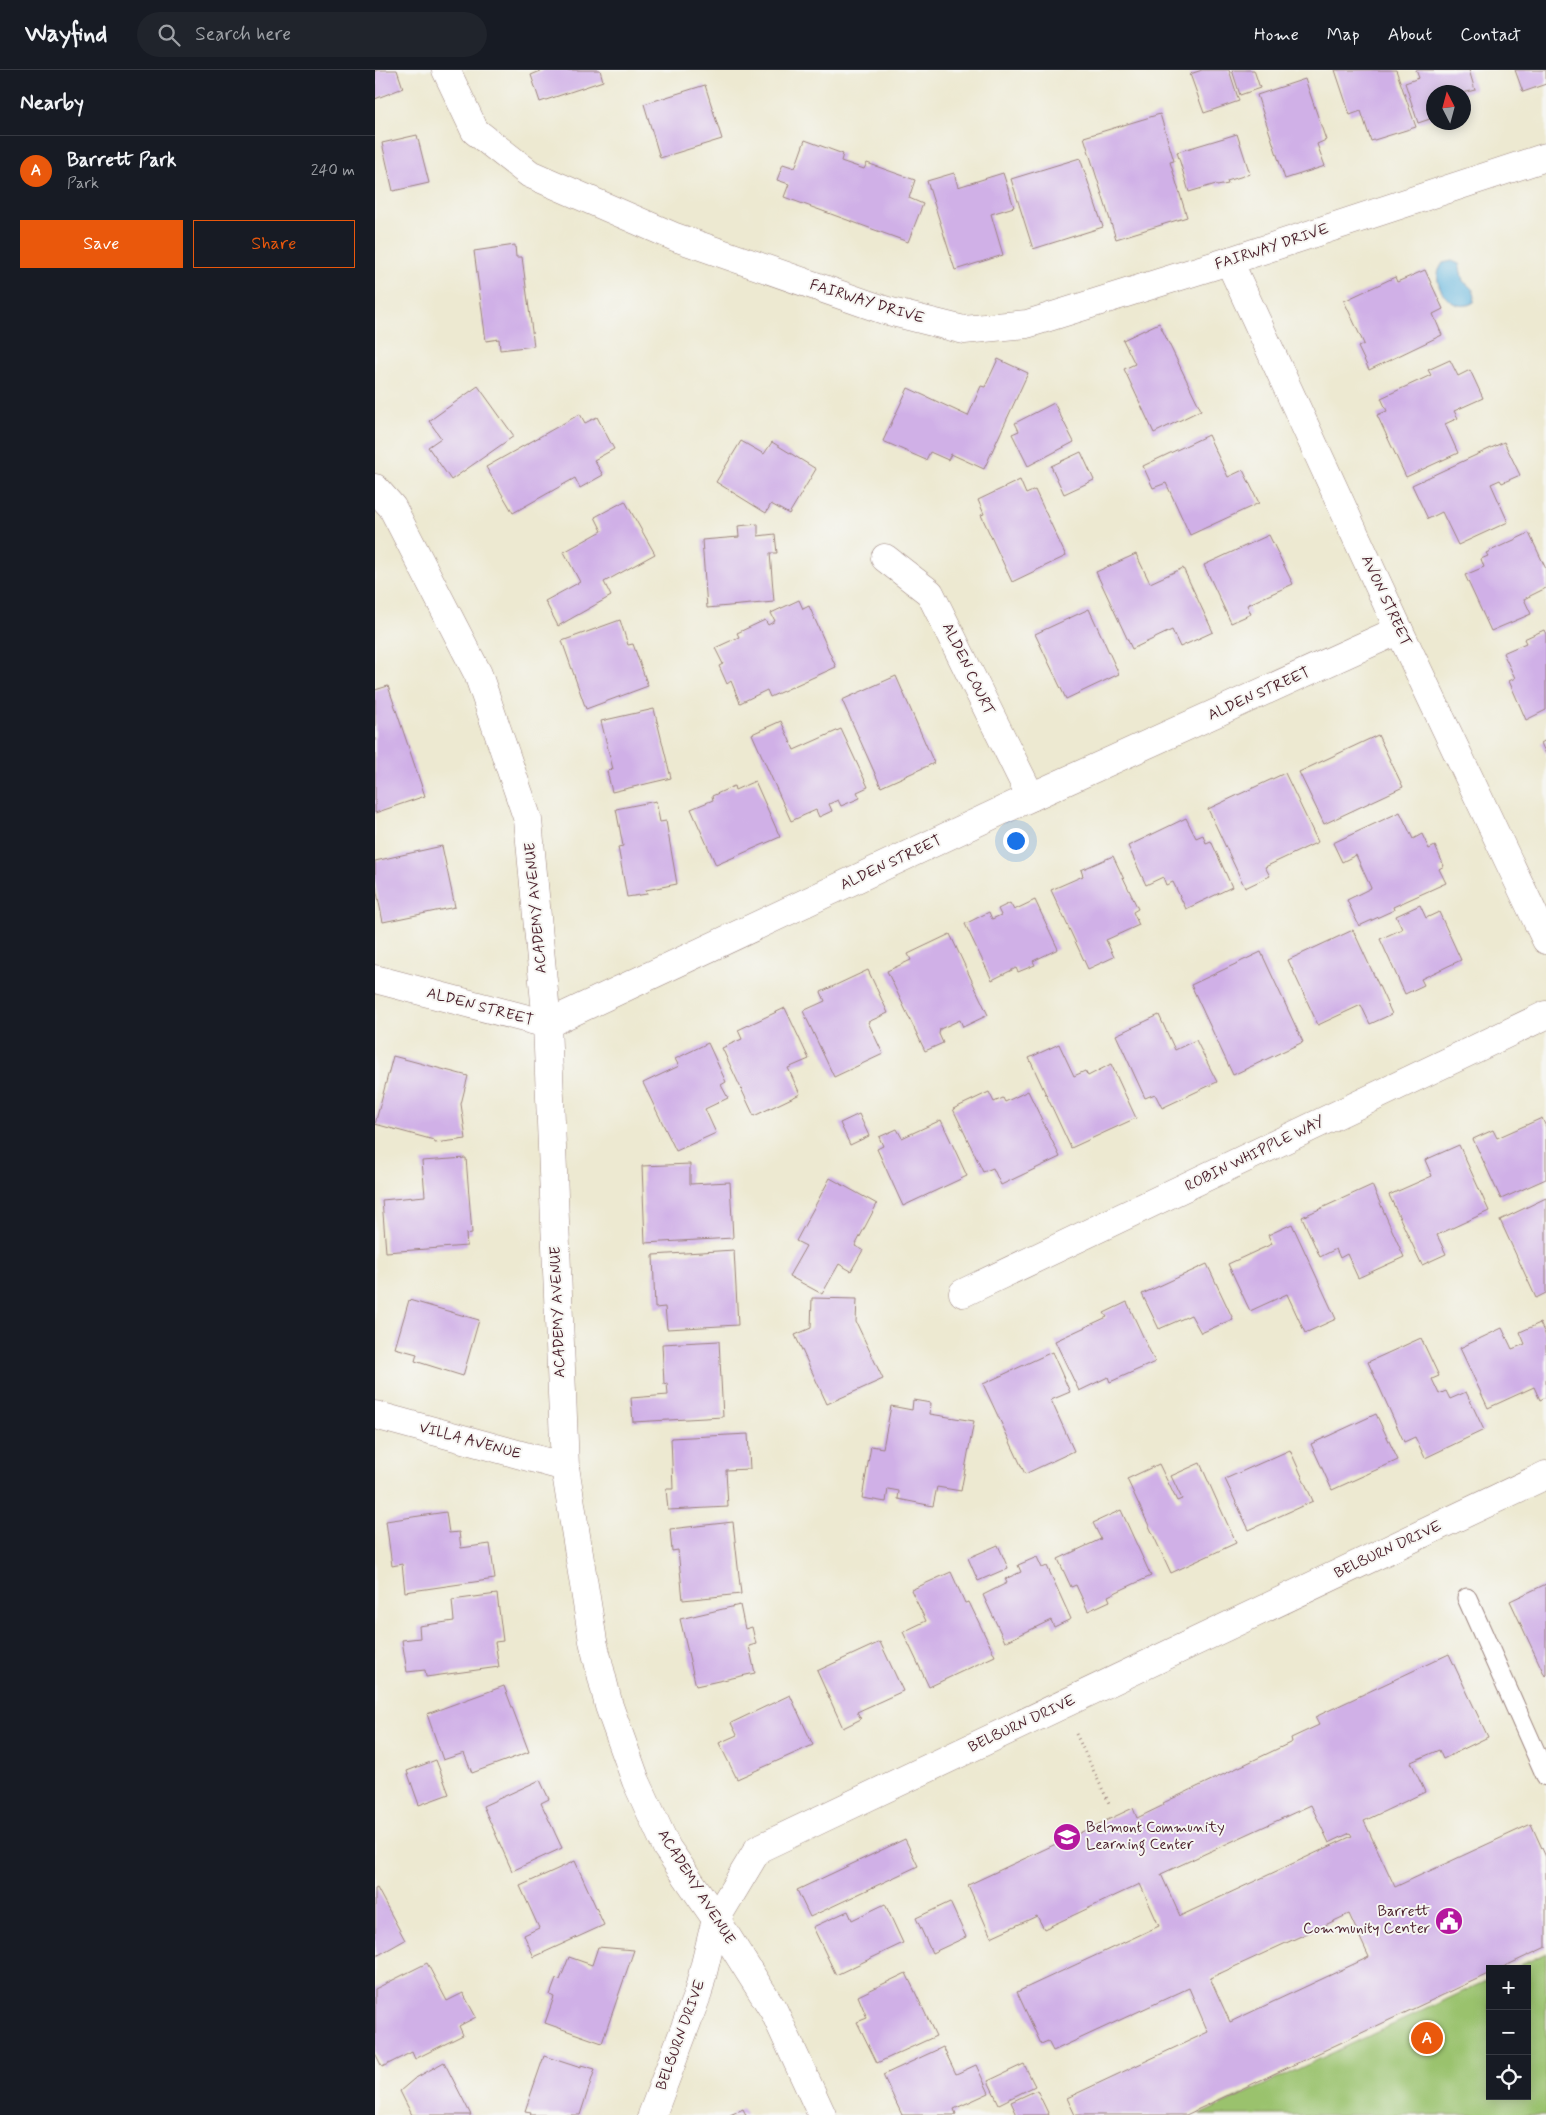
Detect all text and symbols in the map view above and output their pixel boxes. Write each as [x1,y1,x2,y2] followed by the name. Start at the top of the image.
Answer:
[137,12,487,57] search box
[25,19,107,50] text: Wayfind
[155,21,183,49] icon: search
[195,22,291,47] text: Search here
[1254,23,1299,47] text: Home
[1327,23,1360,47] text: Map
[1388,23,1432,47] text: About
[1460,23,1521,47] text: Contact
[1426,85,1471,130] north arrow
[20,89,84,117] text: Nearby
[67,148,177,173] text: Barrett Park
[31,160,41,181] text: A
[311,160,355,181] text: 240 m
[67,173,99,194] text: Park
[1212,219,1332,275] street label: FAIRWAY DRIVE
[20,220,183,268] button: Save
[193,220,355,268] button: Share
[807,275,927,329] street label: FAIRWAY DRIVE
[1356,552,1416,650] street label: AVON STREET
[937,620,999,719] street label: ALDEN COURT
[1205,662,1313,725] street label: ALDEN STREET
[1003,828,1029,854] your location
[837,831,945,895] street label: ALDEN STREET
[520,841,552,975] street label: ACADEMY AVENUE
[424,983,536,1031] street label: ALDEN STREET
[1182,1111,1328,1197] street label: ROBIN WHIPPLE WAY
[546,1245,570,1378] street label: ACADEMY AVENUE
[417,1418,523,1464] street label: VILLA AVENUE
[1331,1516,1445,1584] street label: BELBURN DRIVE
[965,1690,1079,1758] street label: BELBURN DRIVE
[1086,1818,1225,1856] place label: Belmont Community Learning Center
[1052,1822,1082,1852] school or university icon: Belmont Community Learning Center
[653,1826,740,1948] street label: ACADEMY AVENUE
[1303,1902,1431,1939] place label: Barrett Community Center
[1434,1906,1464,1936] public building icon: Barrett Community Center
[1486,1965,1531,2100] map controls
[1486,1965,1531,2010] button: +
[652,1977,710,2093] street label: BELBURN DRIVE
[1486,2010,1531,2055] button: −
[1411,2019,1443,2057] pin: A
[1486,2055,1531,2100] button: locate

